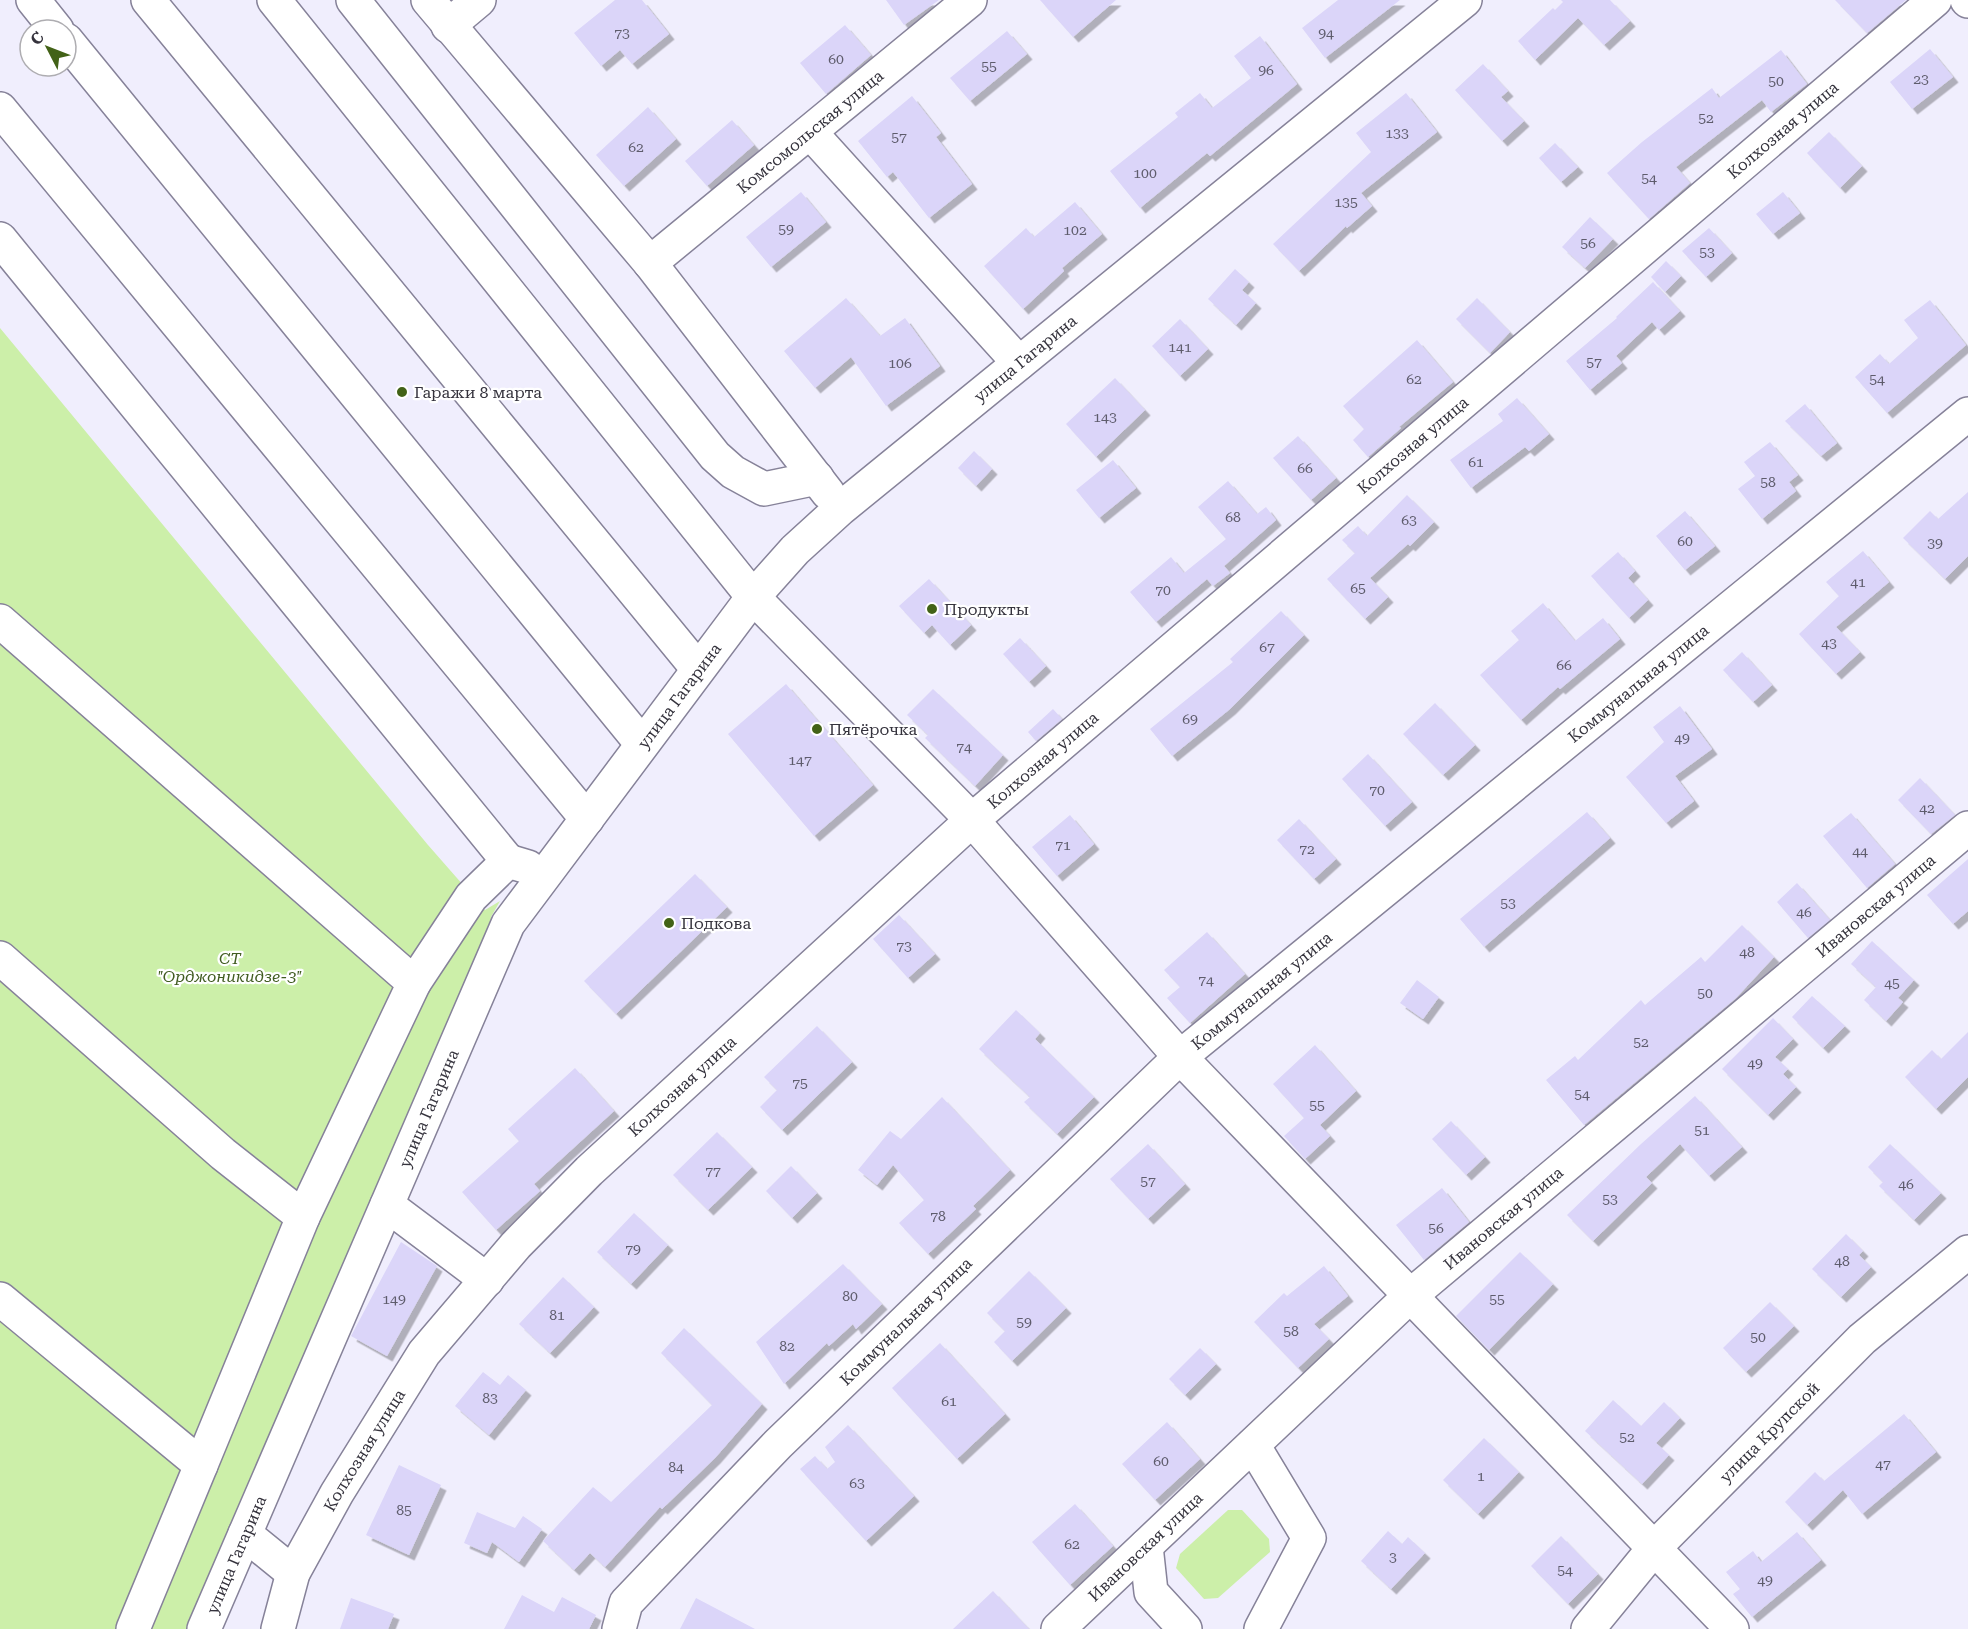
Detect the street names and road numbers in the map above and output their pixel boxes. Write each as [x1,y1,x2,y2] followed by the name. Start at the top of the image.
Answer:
[733,66,888,198] street label: Комсомольская улица
[1724,77,1842,183] street label: Колхозная улица
[970,311,1081,406] street label: улица Гагарина
[1353,393,1472,498] street label: Колхозная улица
[1564,621,1713,747] street label: Коммунальная улица
[634,639,725,752] street label: улица Гагарина
[983,708,1102,813] street label: Колхозная улица
[1812,850,1940,962] street label: Ивановская улица
[1188,928,1336,1054] street label: Коммунальная улица
[624,1032,740,1140] street label: Колхозная улица
[395,1046,463,1171] street label: улица Гагарина
[1440,1163,1567,1274] street label: Ивановская улица
[836,1254,976,1389] street label: Коммунальная улица
[1716,1378,1824,1486] street label: улица Крупской
[320,1386,409,1515] street label: Колхозная улица
[1084,1488,1207,1605] street label: Ивановская улица
[203,1493,270,1617] street label: улица Гагарина

